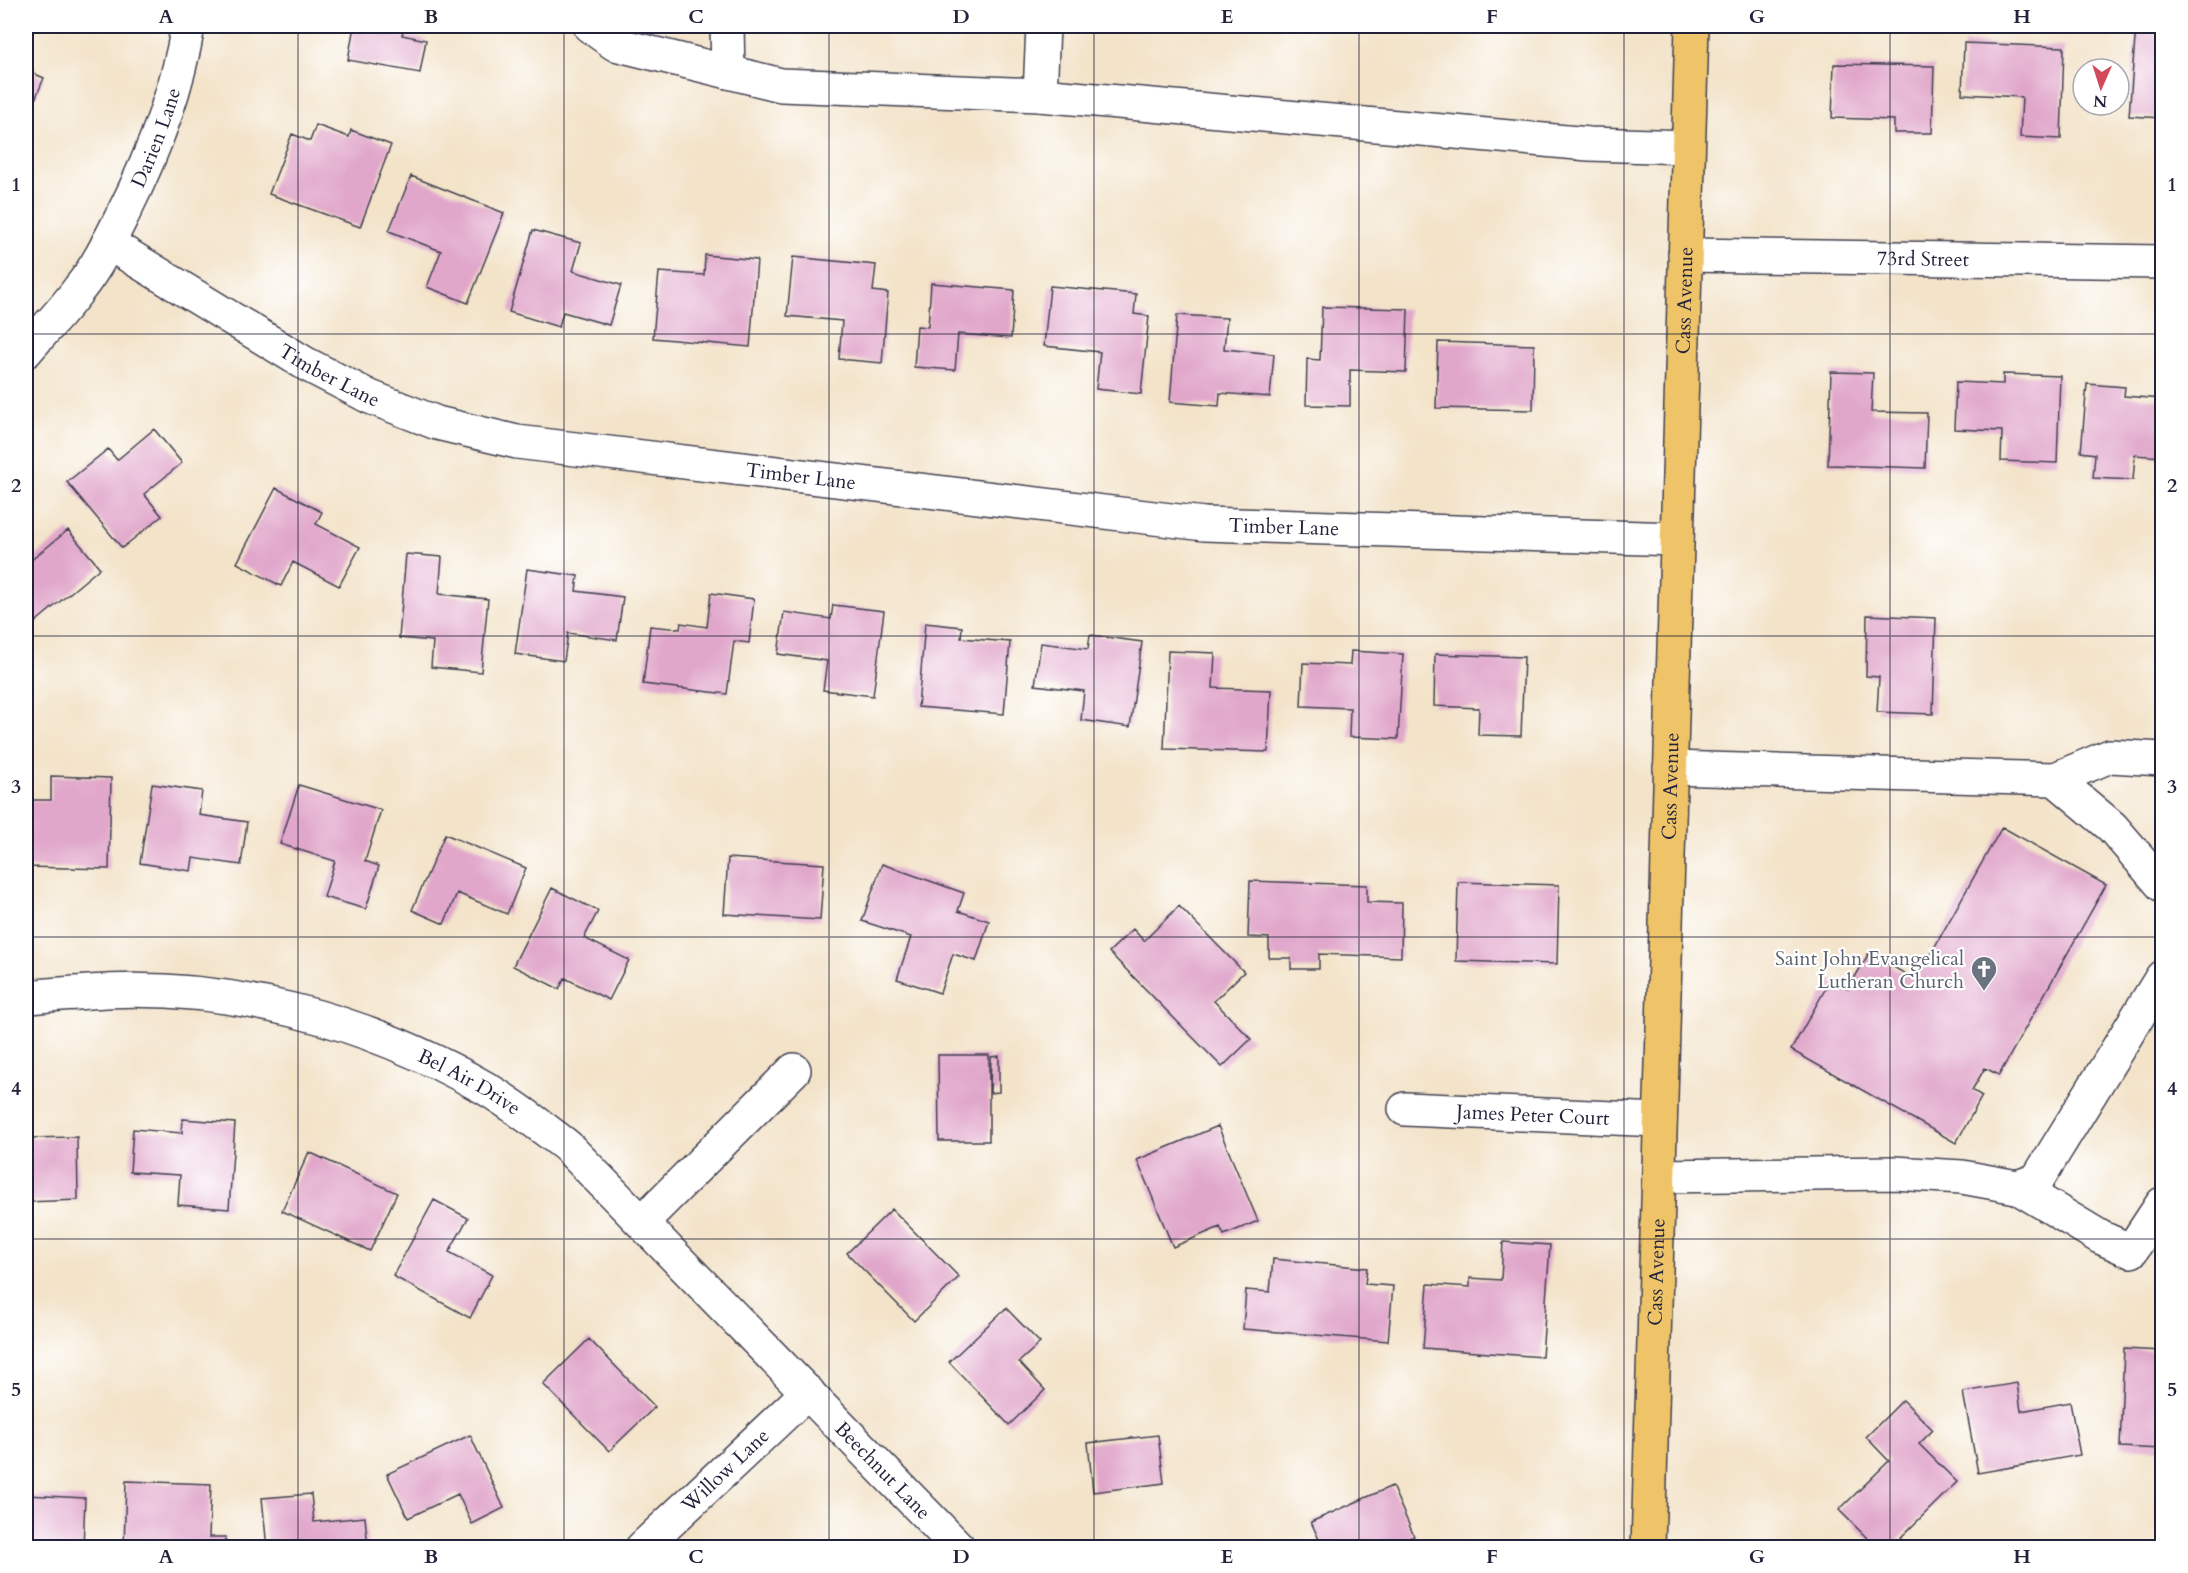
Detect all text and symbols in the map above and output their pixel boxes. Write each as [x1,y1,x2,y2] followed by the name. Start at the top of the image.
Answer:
[158,3,174,30] text: A
[424,3,438,30] text: B
[688,3,704,30] text: C
[952,3,970,30] text: D
[1221,3,1233,30] text: E
[1486,3,1498,30] text: F
[1749,3,1765,30] text: G
[2013,3,2031,30] text: H
[2071,57,2131,117] north arrow
[124,84,187,192] street label: Darien Lane
[2093,90,2108,112] text: N
[11,171,21,198] text: 1
[2167,171,2177,198] text: 1
[1877,244,1970,273] street label: 73rd Street
[1669,246,1699,355] street label: Cass Avenue
[274,337,384,413] street label: Timber Lane
[744,456,858,496] street label: Timber Lane
[11,472,21,499] text: 2
[2167,472,2177,499] text: 2
[1228,511,1340,542] street label: Timber Lane
[1655,732,1685,841] street label: Cass Avenue
[11,773,21,800] text: 3
[2167,773,2177,800] text: 3
[1775,945,1964,995] place label: Saint John Evangelical Lutheran Church
[1969,954,1999,992] church icon: Saint John Evangelical Lutheran Church
[414,1042,526,1121] street label: Bel Air Drive
[11,1075,21,1102] text: 4
[2167,1075,2177,1102] text: 4
[1453,1098,1611,1131] street label: James Peter Court
[1641,1218,1671,1326] street label: Cass Avenue
[11,1376,21,1403] text: 5
[2167,1376,2177,1403] text: 5
[829,1415,937,1525] street label: Beechnut Lane
[675,1422,775,1519] street label: Willow Lane
[158,1543,174,1570] text: A
[424,1543,438,1570] text: B
[688,1543,704,1570] text: C
[952,1543,970,1570] text: D
[1221,1543,1233,1570] text: E
[1486,1543,1498,1570] text: F
[1749,1543,1765,1570] text: G
[2013,1543,2031,1570] text: H

